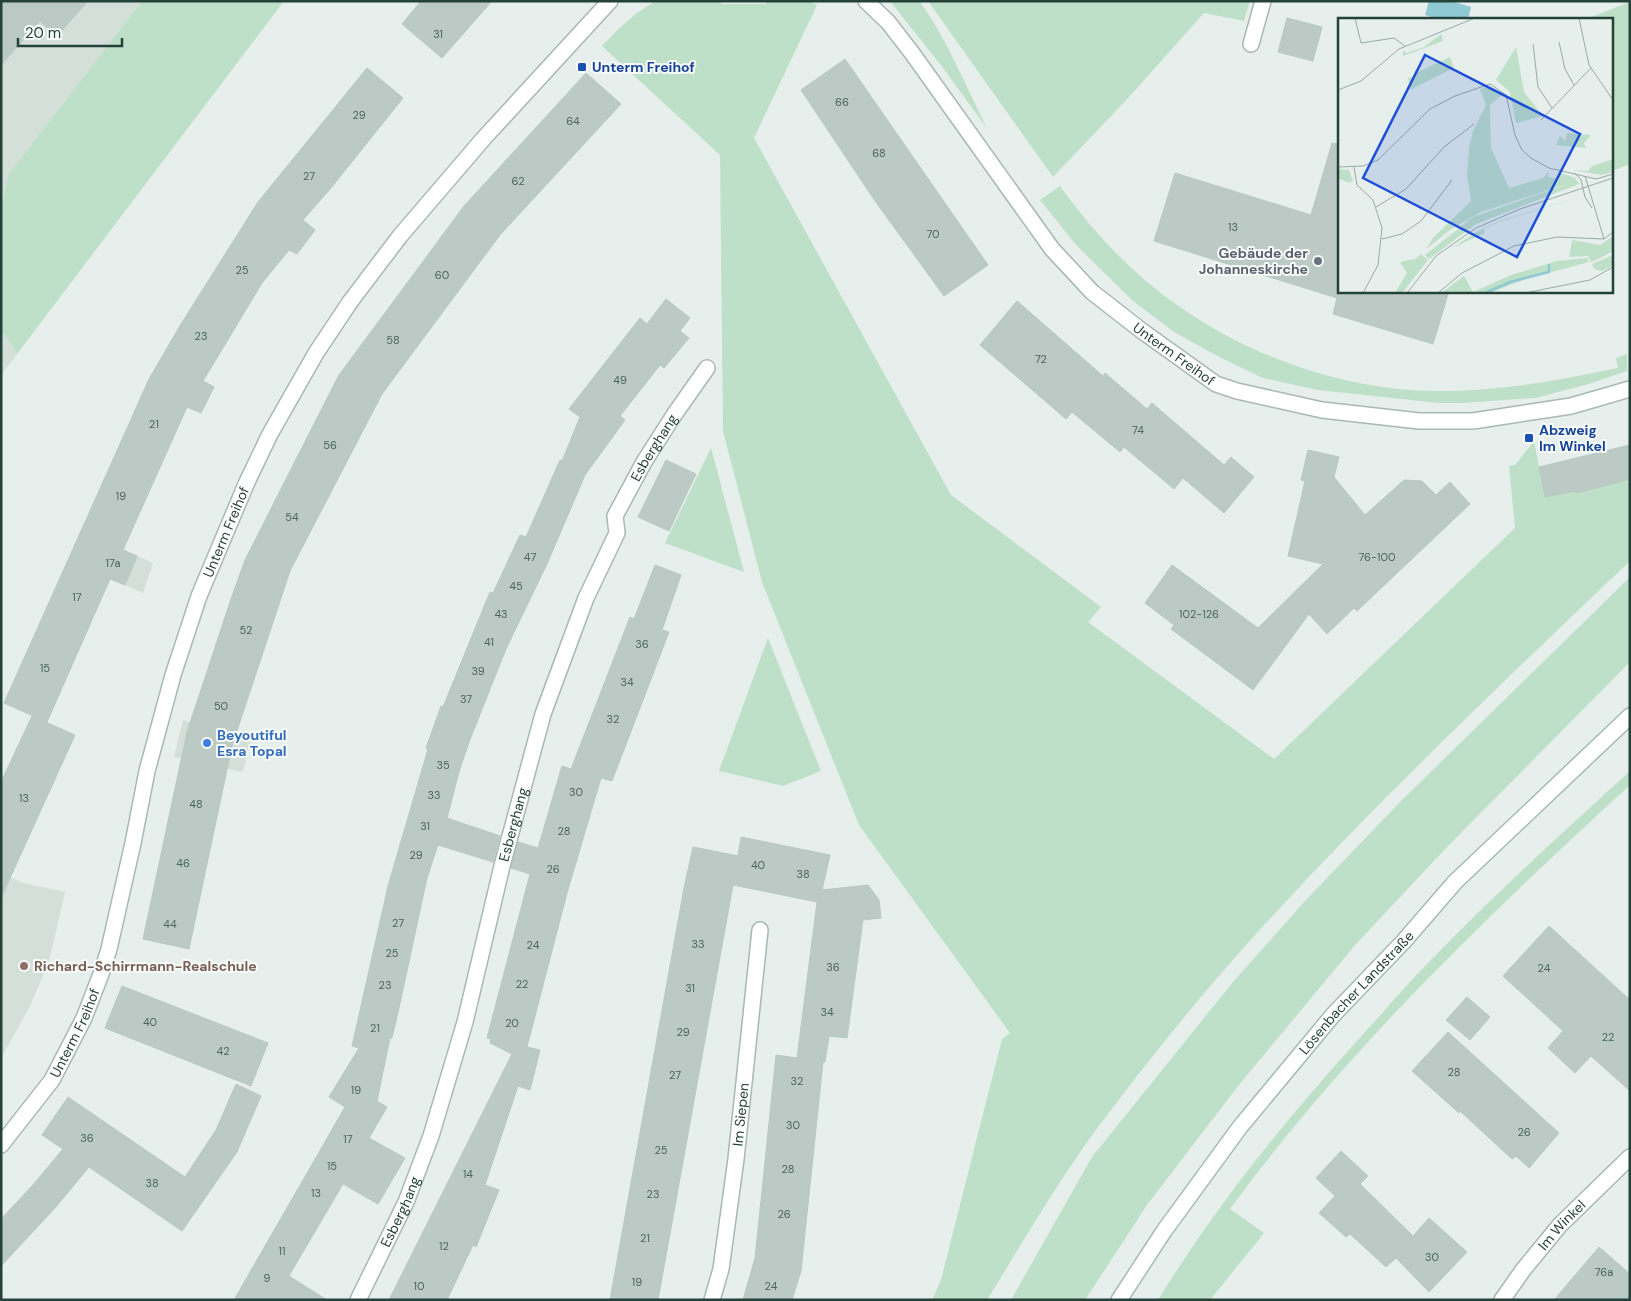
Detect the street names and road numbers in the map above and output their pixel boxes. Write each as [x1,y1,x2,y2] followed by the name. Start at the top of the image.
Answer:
[1129,318,1219,390] street label: Unterm Freihof
[626,410,682,484] street label: Esberghang
[199,484,253,580] street label: Unterm Freihof
[495,785,532,864] street label: Esberghang
[1295,927,1418,1058] street label: Lösenbacher Landstraße
[46,986,104,1081] street label: Unterm Freihof
[728,1082,753,1147] street label: Im Siepen
[376,1173,424,1250] street label: Esberghang
[1534,1196,1589,1254] street label: Im Winkel

